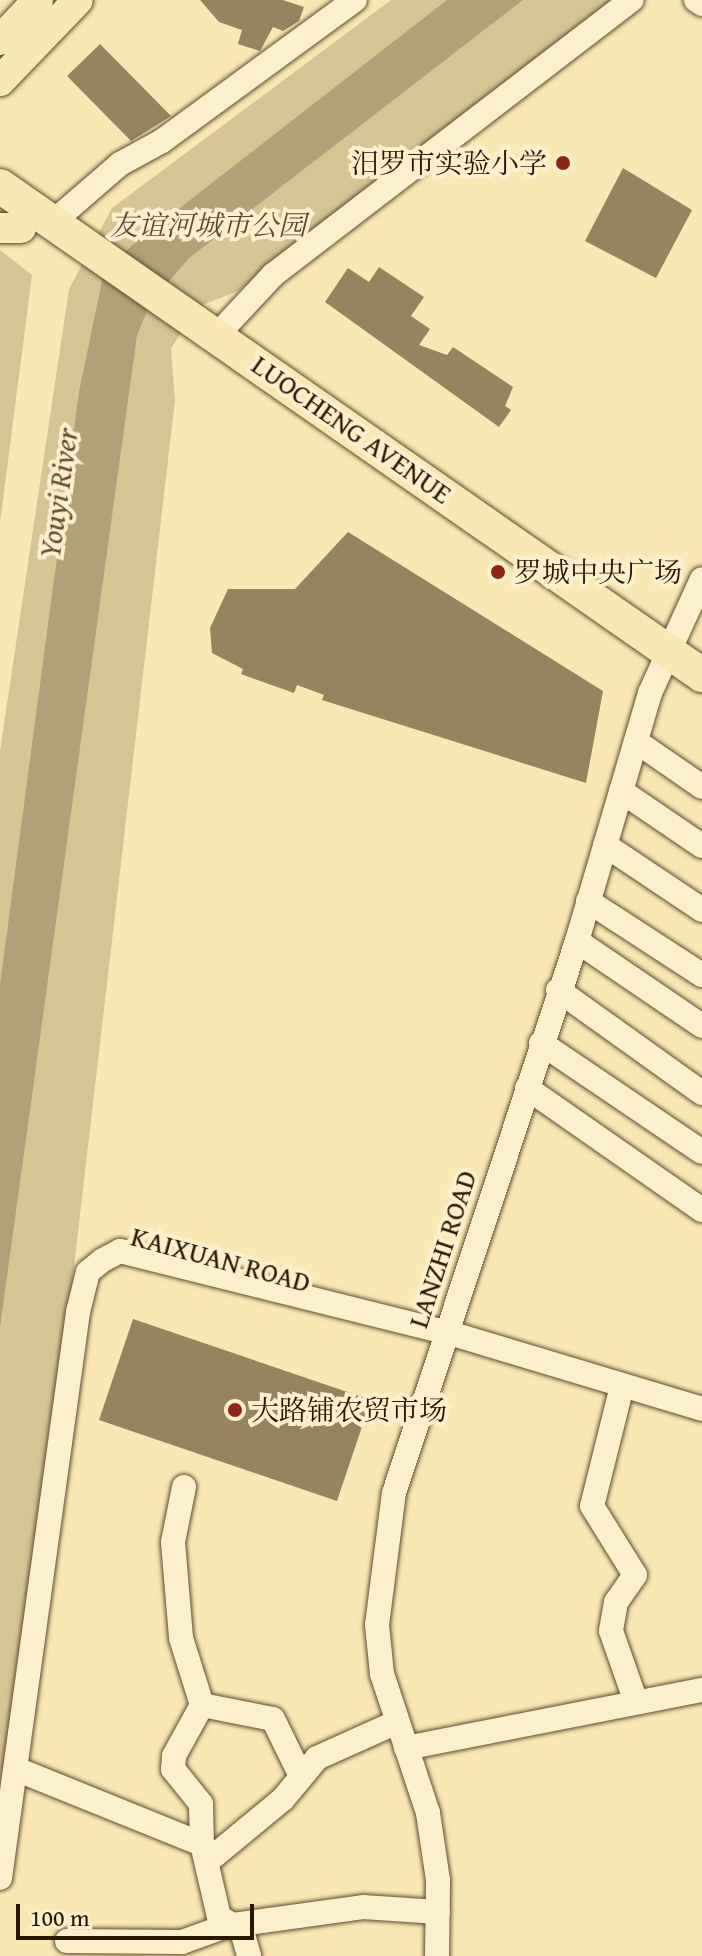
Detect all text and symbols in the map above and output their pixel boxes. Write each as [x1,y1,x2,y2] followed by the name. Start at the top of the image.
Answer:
[351,146,547,180] place label: 汨罗市实验小学
[554,154,572,172] marker: 汨罗市实验小学
[110,208,306,242] park label: 友谊河城市公园
[246,347,458,511] street label: LUOCHENG AVENUE
[31,426,85,560] water label: Youyi River
[514,555,682,589] place label: 罗城中央广场
[489,563,507,581] marker: 罗城中央广场
[401,1166,483,1332] street label: LANZHI ROAD
[128,1219,314,1299] street label: KAIXUAN ROAD
[251,1393,447,1427] place label: 大路铺农贸市场
[226,1401,244,1419] marker: 大路铺农贸市场
[20,1888,258,1938] scale bar
[30,1900,90,1935] text: 100 m

